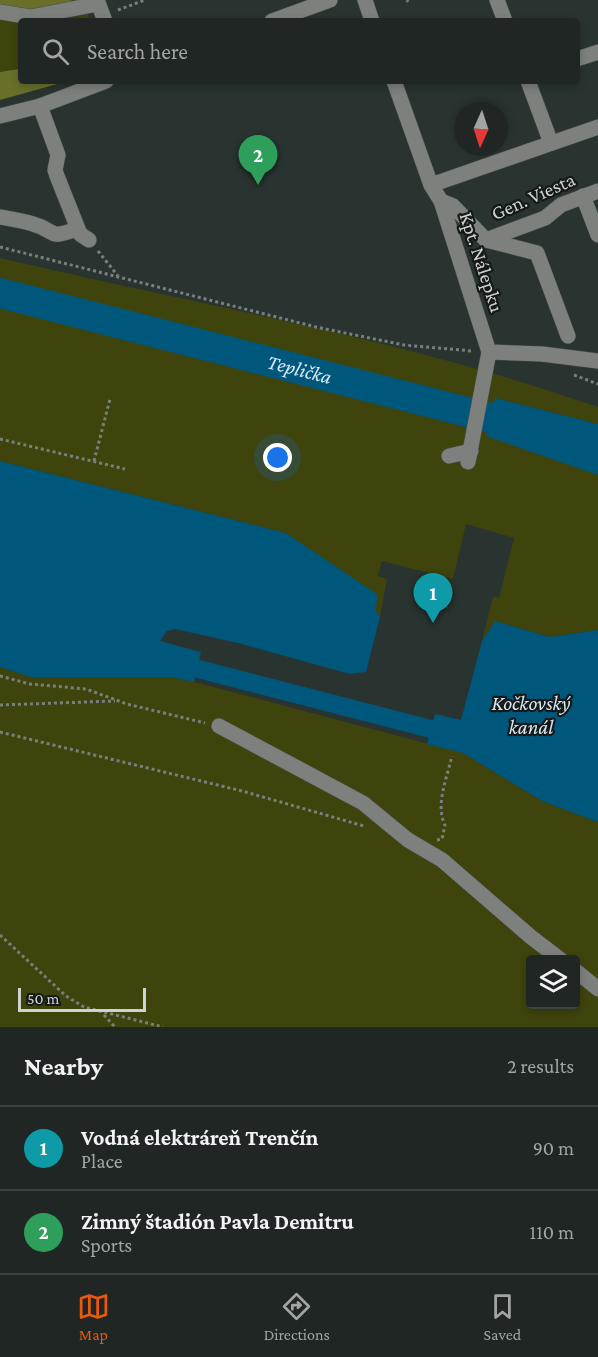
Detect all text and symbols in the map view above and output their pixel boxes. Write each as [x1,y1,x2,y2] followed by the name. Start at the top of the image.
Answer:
[18,18,580,84] search box
[39,35,72,68] icon: search
[87,39,188,64] text: Search here
[454,102,508,156] north arrow
[238,136,278,185] pin: 2
[488,168,578,224] street label: Gen. Viesta
[455,209,509,315] street label: Kpt. Nálepku
[265,350,334,389] water label: Teplička
[263,443,292,472] your location
[414,574,452,623] pin: 1
[491,691,572,739] water label: Kočkovský kanál
[526,955,580,1009] map controls
[526,955,580,1009] button: layers
[18,985,146,1012] scale bar
[27,990,59,1007] text: 50 m
[24,1052,103,1081] text: Nearby
[507,1055,574,1077] text: 2 results
[81,1125,318,1150] text: Vodná elektráreň Trenčín
[40,1137,47,1159] text: 1
[533,1137,574,1159] text: 90 m
[81,1150,123,1172] text: Place
[81,1209,354,1234] text: Zimný štadión Pavla Demitru
[38,1221,49,1243] text: 2
[530,1221,574,1243] text: 110 m
[81,1234,132,1256] text: Sports
[77,1290,110,1343] tab: Map
[264,1290,330,1343] tab: Directions
[484,1290,521,1343] tab: Saved

